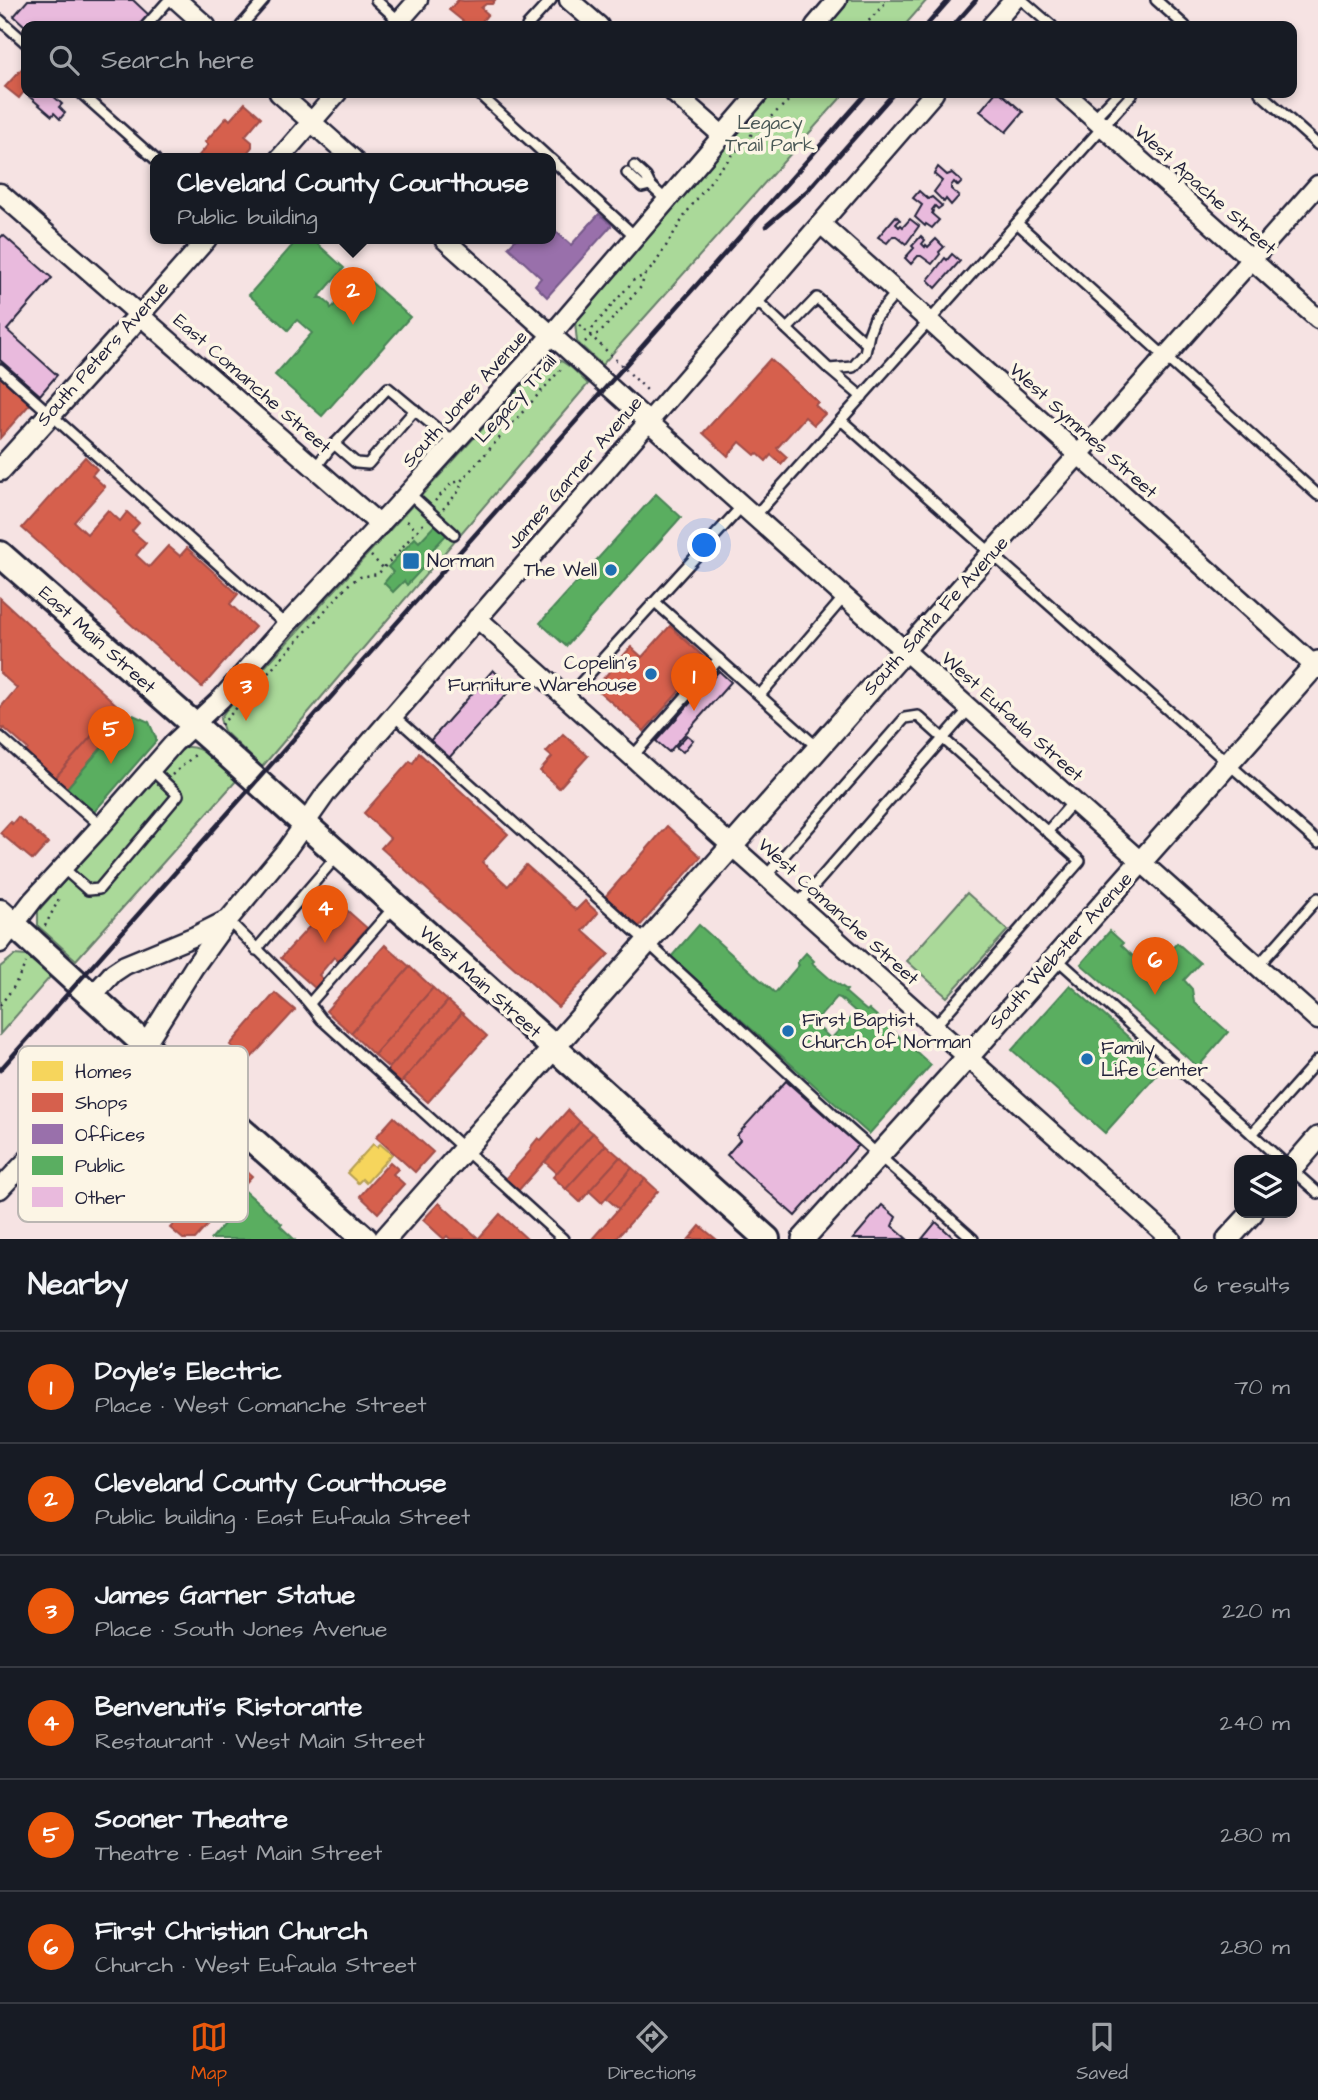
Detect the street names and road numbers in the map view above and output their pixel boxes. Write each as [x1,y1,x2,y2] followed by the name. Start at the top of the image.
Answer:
[1128,119,1282,262] street label: West Apache Street
[30,275,176,433] street label: South Peters Avenue
[167,308,337,461] street label: East Comanche Street
[396,324,534,474] street label: South Jones Avenue
[469,349,564,450] street label: Legacy Trail
[1002,357,1163,506] street label: West Symmes Street
[501,391,649,555] street label: James Garner Avenue
[857,530,1015,702] street label: South Santa Fe Avenue
[32,580,162,700] street label: East Main Street
[935,646,1089,789] street label: West Eufaula Street
[751,832,925,992] street label: West Comanche Street
[983,866,1139,1036] street label: South Webster Avenue
[413,919,548,1045] street label: West Main Street

